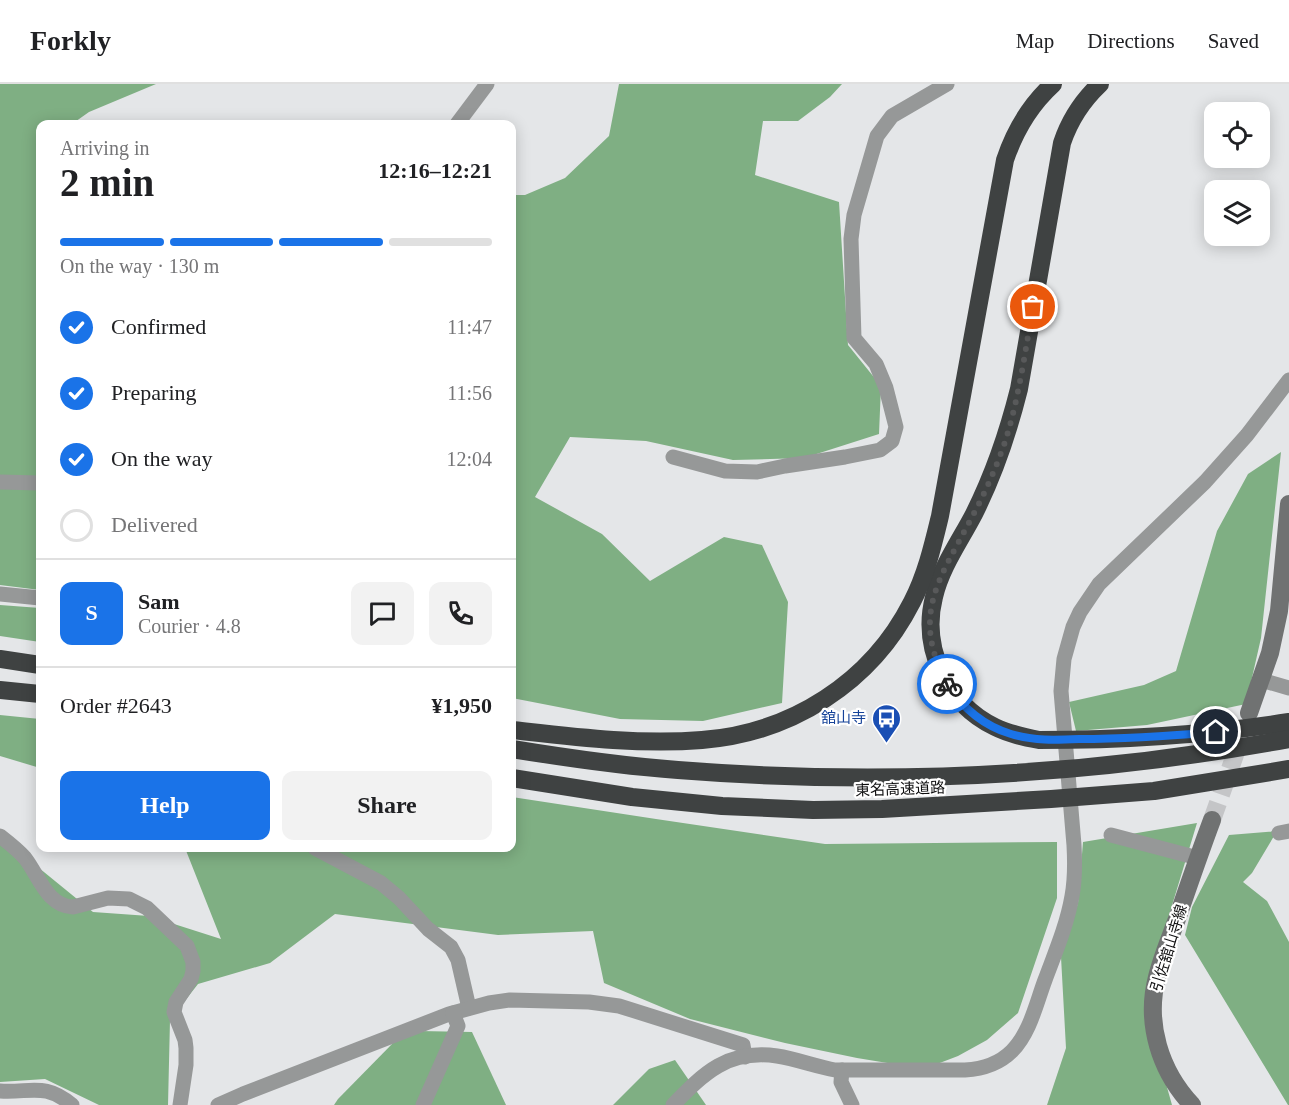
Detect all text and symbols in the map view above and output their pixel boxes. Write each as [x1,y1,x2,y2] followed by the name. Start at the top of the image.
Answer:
[30,25,111,56] text: Forkly
[1016,29,1054,53] text: Map
[1087,29,1175,53] text: Directions
[1208,29,1259,53] text: Saved
[1204,102,1270,246] map controls
[1204,102,1270,168] button: locate
[60,137,149,159] text: Arriving in
[378,158,492,183] text: 12:16–12:21
[60,161,154,204] text: 2 min
[1204,180,1270,246] button: layers
[60,255,219,277] text: On the way · 130 m
[1007,281,1058,332] pin
[1016,290,1049,323] icon: bag
[60,311,93,344] icon: check
[111,314,206,339] text: Confirmed
[447,316,492,338] text: 11:47
[60,377,93,410] icon: check
[111,380,197,405] text: Preparing
[447,382,492,404] text: 11:56
[60,443,93,476] icon: check
[111,446,212,471] text: On the way
[446,448,492,470] text: 12:04
[111,512,198,537] text: Delivered
[351,582,414,645] button: chat
[429,582,492,645] button: phone
[138,589,180,614] text: Sam
[85,600,98,625] text: S
[138,615,241,637] text: Courier · 4.8
[917,654,977,714] courier
[931,668,964,701] icon: bike
[60,693,172,718] text: Order #2643
[432,693,492,718] text: ¥1,950
[871,702,903,744] bus stop icon: 舘山寺
[1190,706,1241,757] pin
[821,710,866,726] place label: 舘山寺
[1199,715,1232,748] icon: home
[60,771,270,840] button: Help
[282,771,492,840] button: Share
[855,779,945,799] street label: 東名高速道路
[1148,903,1190,993] street label: 引佐舘山寺線

